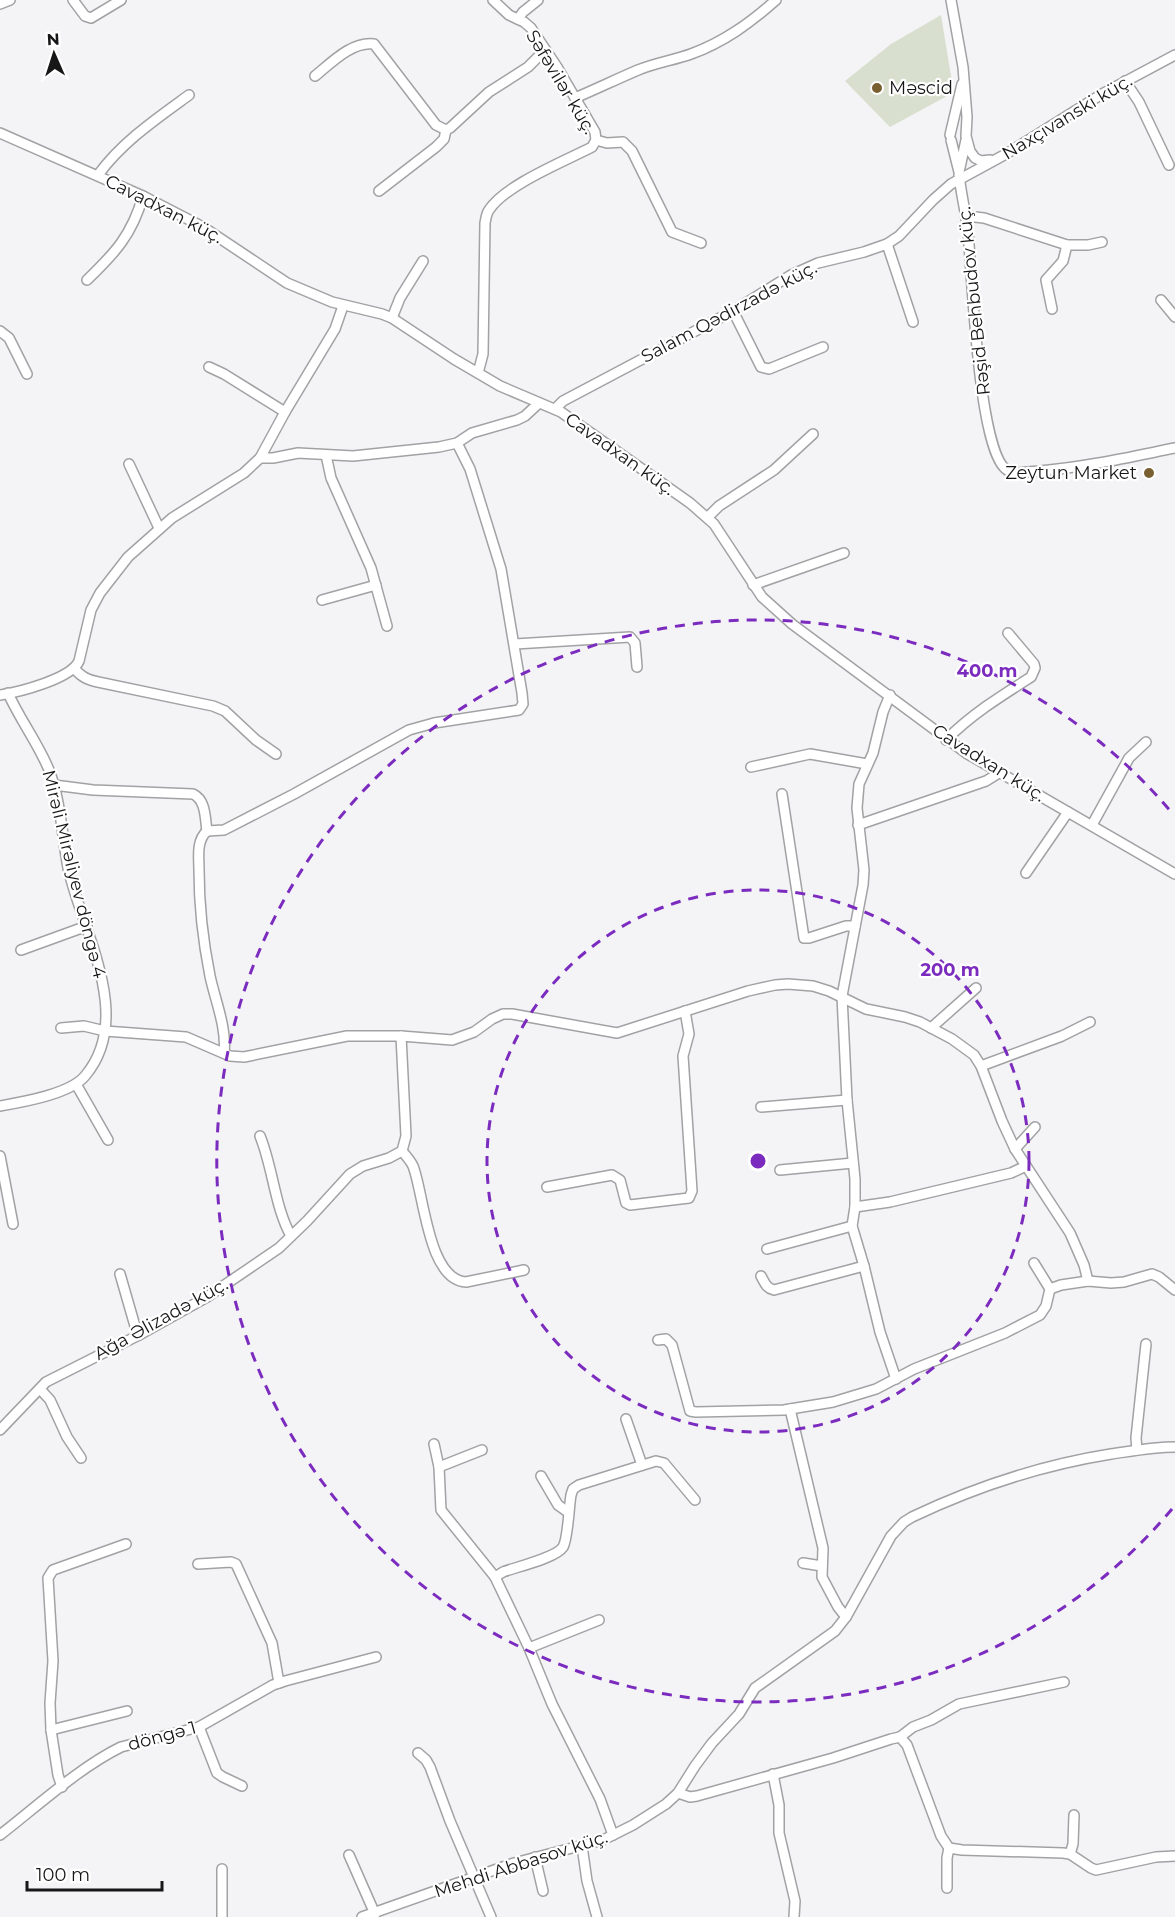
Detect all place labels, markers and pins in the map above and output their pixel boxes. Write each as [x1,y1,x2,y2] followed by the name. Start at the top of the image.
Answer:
[889,77,953,99] place label: Məscid
[870,81,884,95] marker: Məscid
[1005,462,1137,484] place label: Zeytun Market
[1142,466,1156,480] marker: Zeytun Market
[748,1151,768,1171] centre of rings

